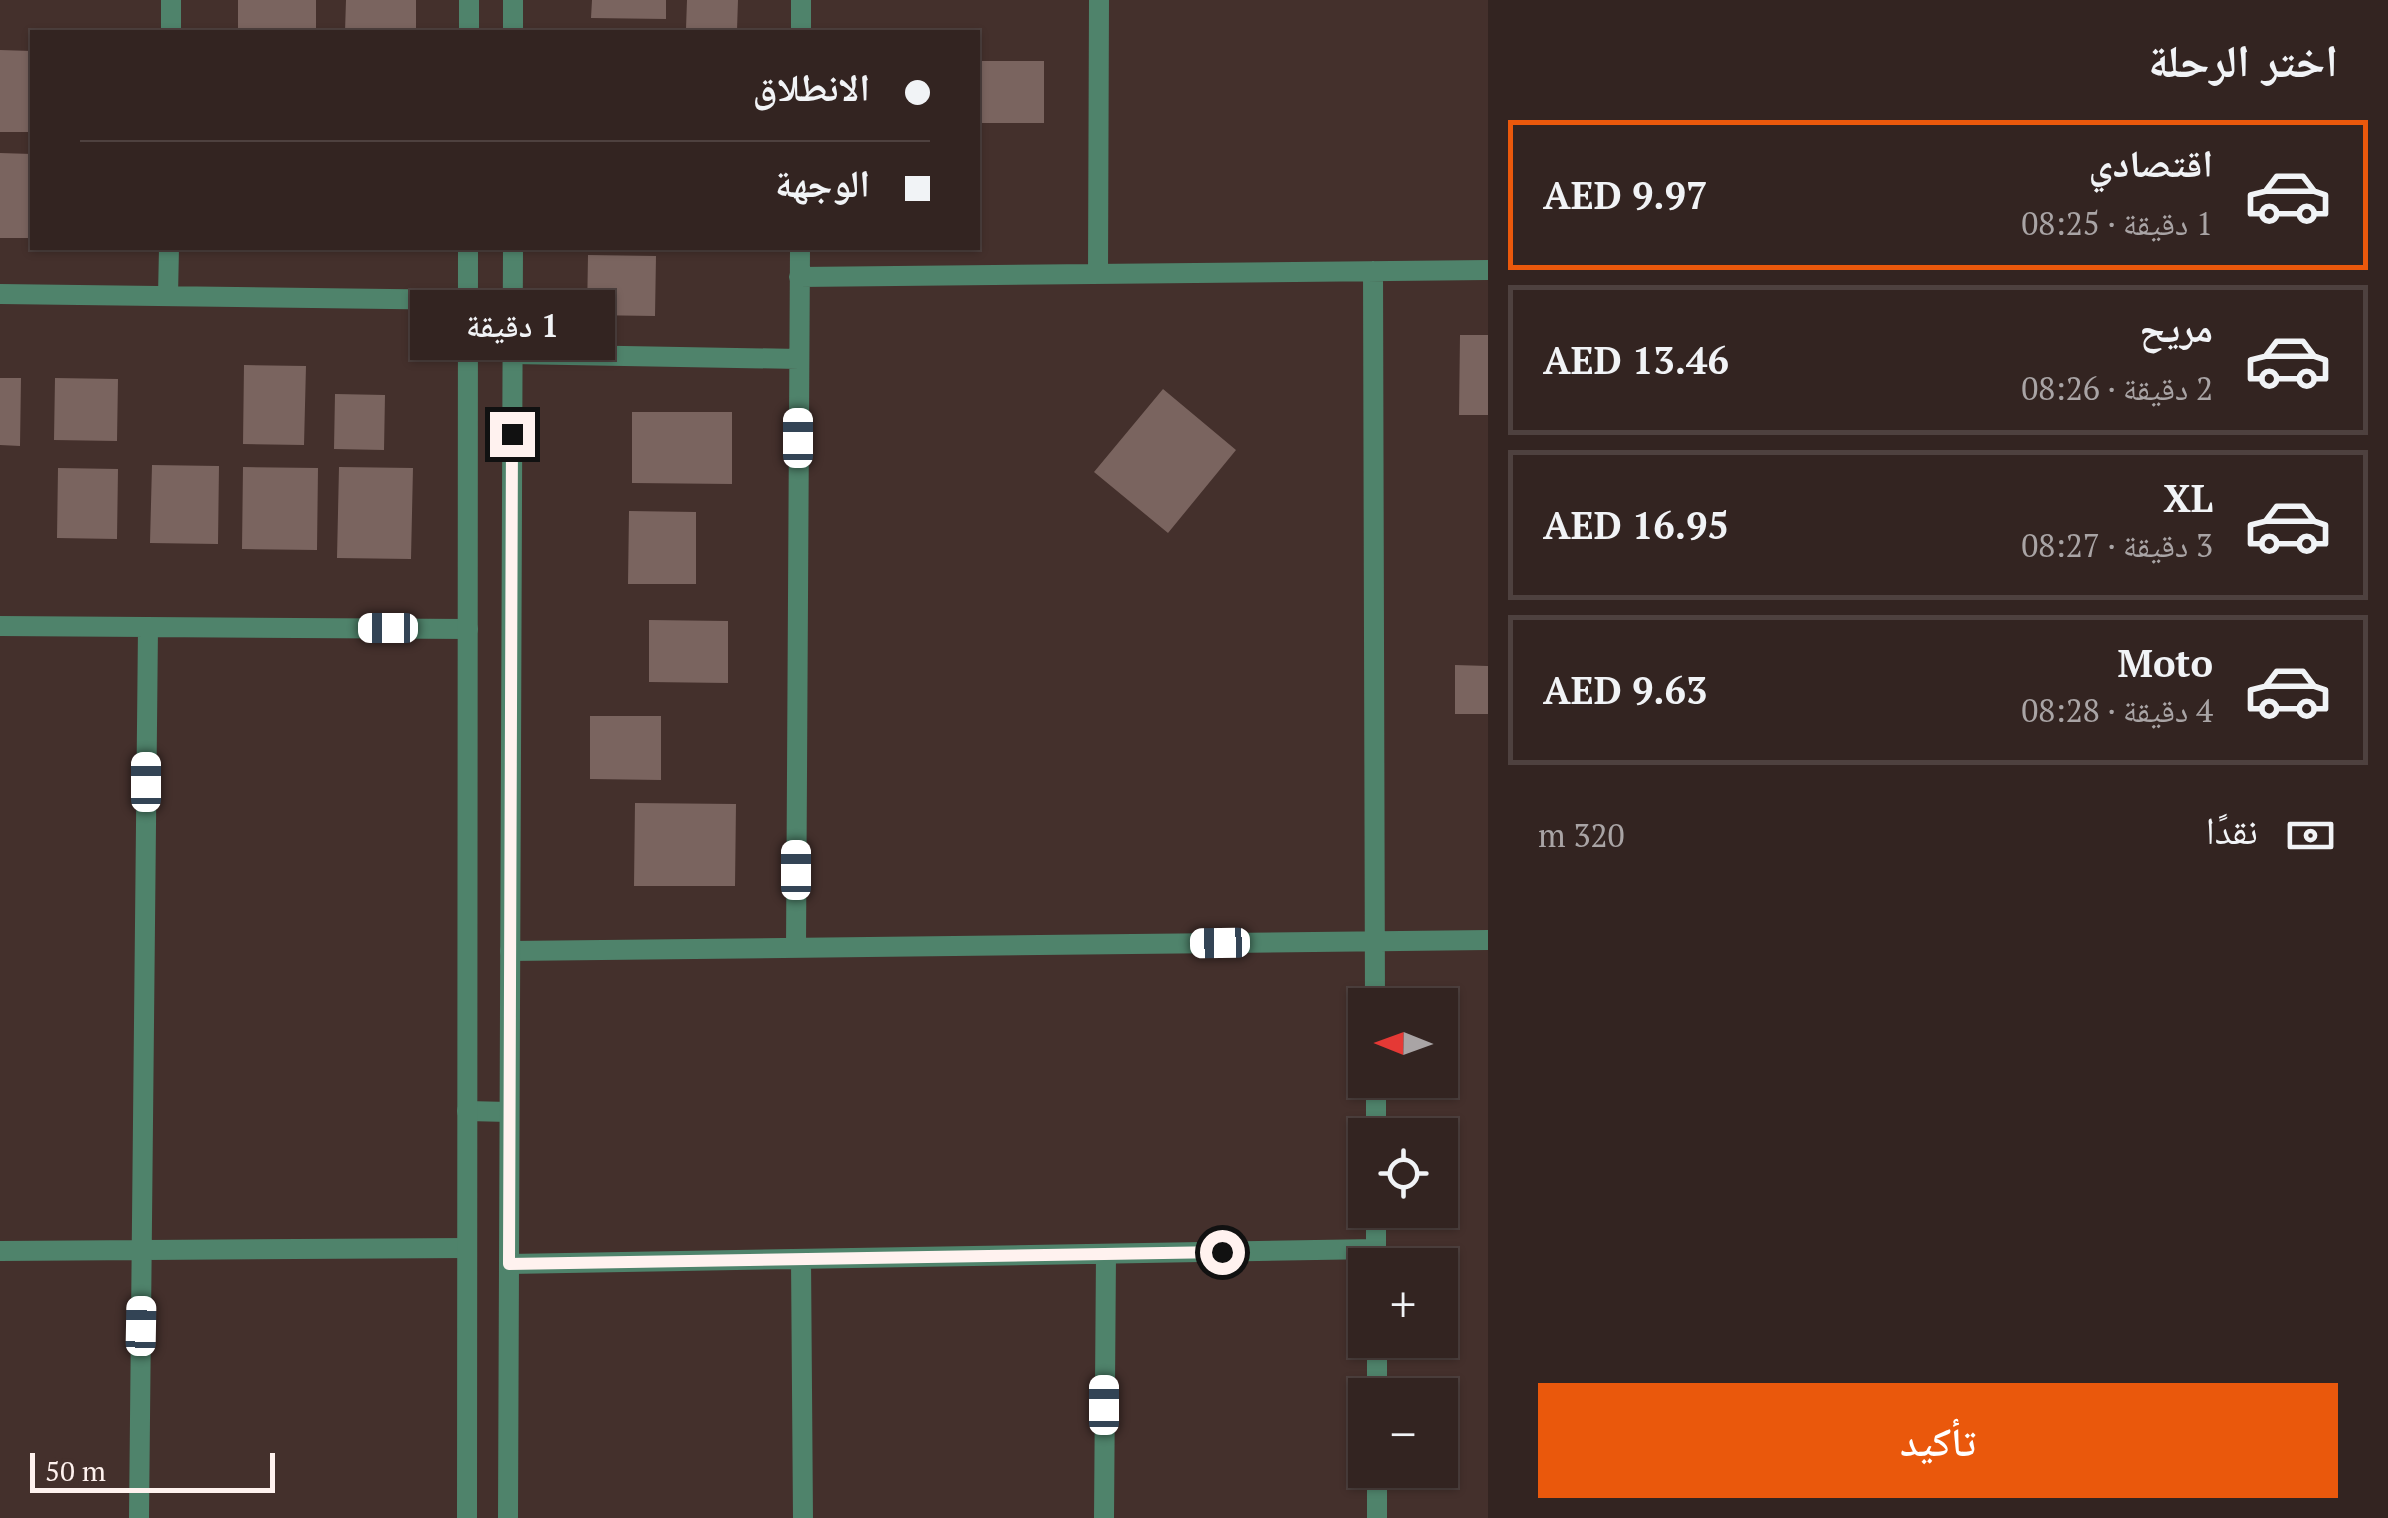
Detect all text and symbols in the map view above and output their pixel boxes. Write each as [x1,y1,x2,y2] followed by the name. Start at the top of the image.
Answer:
[2148,30,2338,90] text: اختر الرحلة
[752,62,870,112] text: الانطلاق
[2089,138,2213,188] text: اقتصادي
[2243,150,2333,240] icon: car
[775,158,870,208] text: الوجهة
[1543,170,1708,220] text: AED 9.97
[2021,202,2213,244] text: 1 دقيقة · 08:25
[410,289,614,359] callout: 1 دقيقة
[2139,303,2213,353] text: مريح
[466,304,559,346] text: 1 دقيقة
[2243,315,2333,405] icon: car
[1543,335,1729,385] text: AED 13.46
[2021,367,2213,409] text: 2 دقيقة · 08:26
[783,408,813,468] car
[490,412,535,457] route end
[2163,473,2213,523] text: XL
[2243,480,2333,570] icon: car
[1543,500,1729,550] text: AED 16.95
[2021,524,2213,566] text: 3 دقيقة · 08:27
[358,613,418,643] car
[2118,638,2213,688] text: Moto
[2243,645,2333,735] icon: car
[1543,665,1708,715] text: AED 9.63
[2021,689,2213,731] text: 4 دقيقة · 08:28
[131,752,161,812] car
[2206,805,2258,855] text: نقدًا
[2283,808,2338,863] icon: cash
[1538,814,1625,856] text: 320 m
[781,840,811,900] car
[1190,927,1250,959] car
[1348,988,1458,1098] north arrow
[1348,988,1458,1488] map controls
[1348,1118,1458,1228] button: locate
[1200,1230,1245,1275] route start
[1348,1248,1458,1358] button: +
[125,1296,157,1356] car
[1089,1375,1119,1435] car
[1348,1378,1458,1488] button: −
[1538,1383,2338,1498] button: تأكيد
[30,1448,275,1492] scale bar
[45,1452,106,1489] text: 50 m

